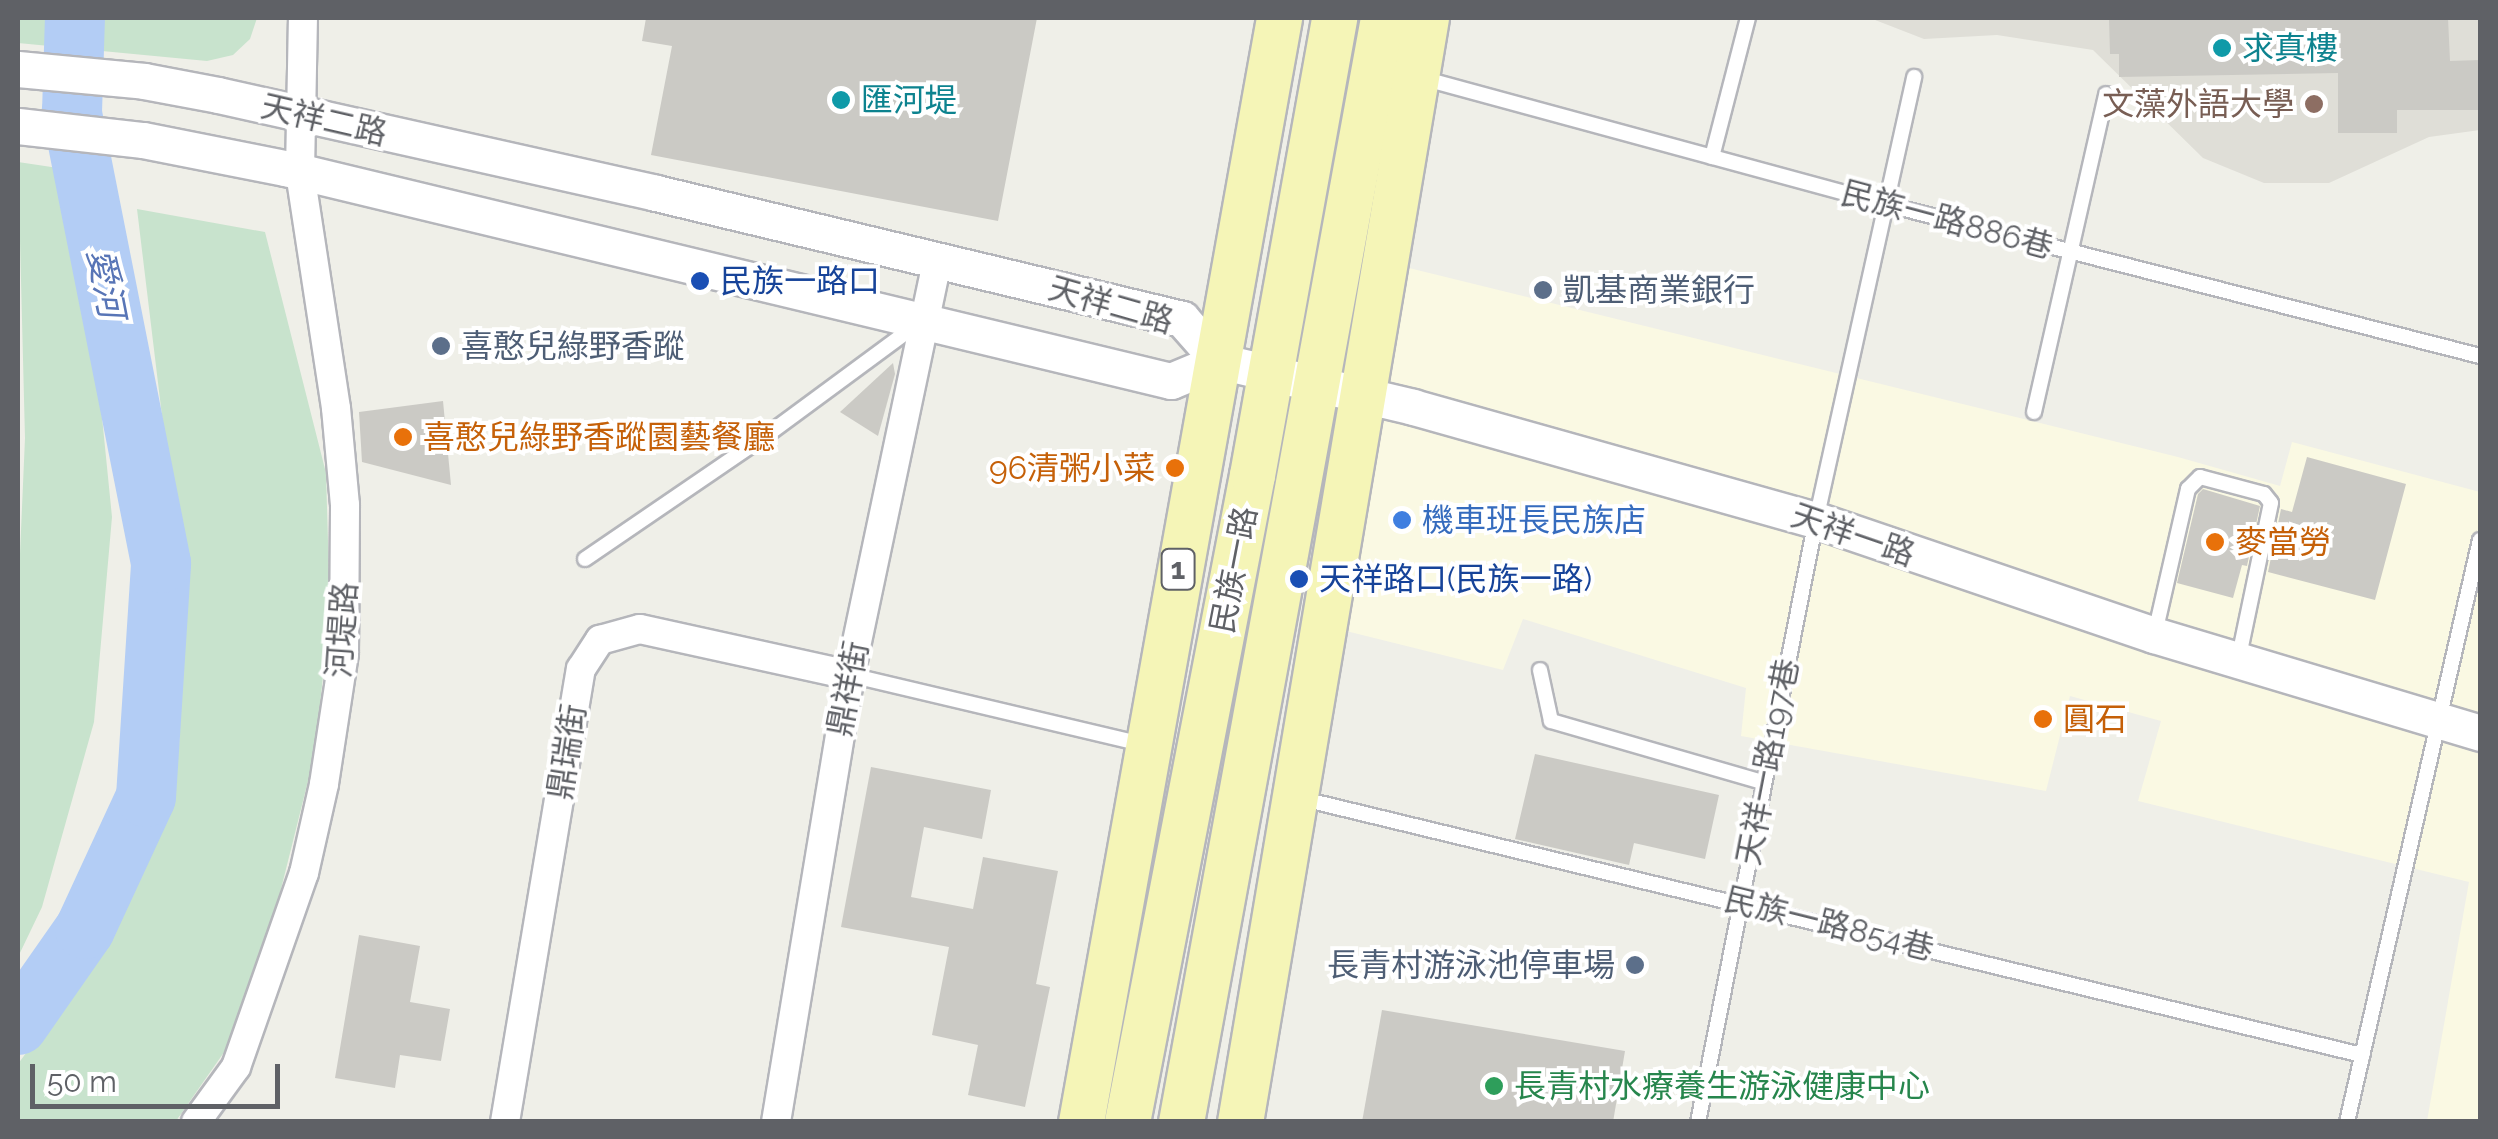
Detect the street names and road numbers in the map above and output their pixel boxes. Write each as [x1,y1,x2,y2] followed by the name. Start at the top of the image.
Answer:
[257,87,391,153] street label: 天祥二路
[1837,173,2057,267] street label: 民族一路886巷
[1044,269,1178,341] street label: 天祥二路
[1786,496,1920,574] street label: 天祥一路
[1203,504,1265,636] street label: 民族一路
[1160,544,1196,594] road number: 1
[319,581,365,679] street label: 河堤路
[820,638,876,740] street label: 鼎祥街
[1729,656,1807,868] street label: 天祥一路197巷
[541,702,593,802] street label: 鼎瑞街
[1721,879,1937,969] street label: 民族一路854巷

